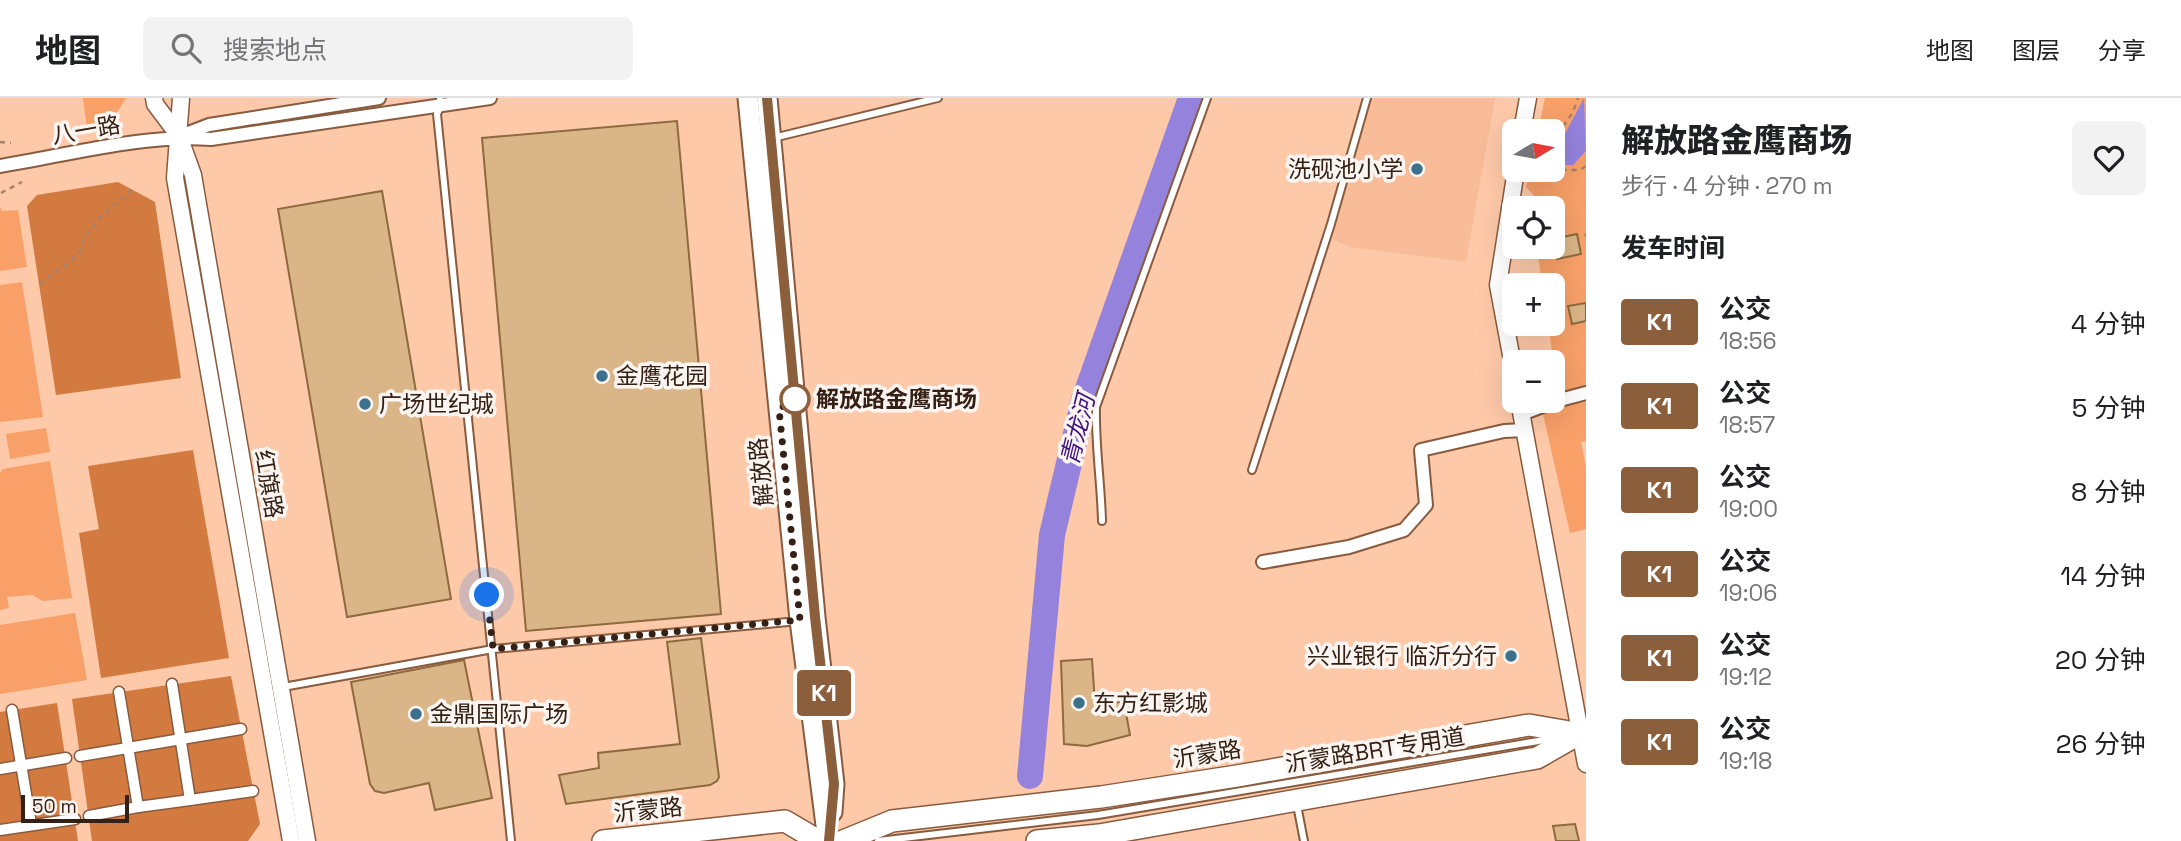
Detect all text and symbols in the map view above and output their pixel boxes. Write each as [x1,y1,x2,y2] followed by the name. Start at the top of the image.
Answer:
[143,17,633,80] search box
[167,29,205,67] icon: search
[35,30,101,72] text: 地图
[223,33,327,67] text: 搜索地点
[1926,35,1974,66] text: 地图
[2012,35,2060,66] text: 图层
[2098,35,2146,66] text: 分享
[49,109,123,151] street label: 八一路
[1502,119,1564,182] north arrow
[1502,119,1565,413] map controls
[1621,120,1852,162] text: 解放路金鹰商场
[2072,121,2146,195] button: heart
[1288,154,1403,184] place label: 洗砚池小学
[1409,161,1425,177] marker: 洗砚池小学
[1621,171,1832,201] text: 步行 · 4 分钟 · 270 m
[1502,196,1565,259] button: locate
[1621,231,1725,265] text: 发车时间
[1502,273,1565,336] button: +
[1719,292,1771,326] text: 公交
[1647,306,1672,337] text: K1
[2071,307,2146,341] text: 4 分钟
[1719,326,1777,356] text: 18:56
[1502,350,1565,413] button: −
[616,361,708,391] place label: 金鹰花园
[594,368,610,384] marker: 金鹰花园
[1719,376,1771,410] text: 公交
[780,384,810,414] marker: 解放路金鹰商场
[816,384,977,414] place label: 解放路金鹰商场
[1054,387,1102,469] water label: 青龙河
[379,389,494,419] place label: 广场世纪城
[1647,390,1672,421] text: K1
[2072,391,2146,425] text: 5 分钟
[357,396,373,412] marker: 广场世纪城
[1719,410,1775,440] text: 18:57
[742,436,780,508] street label: 解放路
[248,447,290,521] street label: 红旗路
[1719,460,1771,494] text: 公交
[1647,474,1672,505] text: K1
[2071,475,2146,509] text: 8 分钟
[1719,494,1778,524] text: 19:00
[1719,544,1771,578] text: 公交
[1647,558,1672,589] text: K1
[2060,559,2146,593] text: 14 分钟
[469,577,504,612] your location
[1719,578,1777,608] text: 19:06
[1719,628,1771,662] text: 公交
[1307,641,1497,671] place label: 兴业银行 临沂分行
[1647,642,1672,673] text: K1
[2055,643,2146,677] text: 20 分钟
[1503,648,1519,664] marker: 兴业银行 临沂分行
[1719,662,1772,692] text: 19:12
[792,670,856,716] line badge: K1
[811,677,837,708] text: K1
[1093,688,1208,718] place label: 东方红影城
[1071,695,1087,711] marker: 东方红影城
[430,699,568,729] place label: 金鼎国际广场
[408,706,424,722] marker: 金鼎国际广场
[1719,712,1771,746] text: 公交
[1283,721,1467,779] street label: 沂蒙路BRT专用道
[1647,726,1672,757] text: K1
[2056,727,2146,761] text: 26 分钟
[1171,734,1243,774] street label: 沂蒙路
[1719,746,1772,776] text: 19:18
[612,791,684,829] street label: 沂蒙路
[21,792,130,824] scale bar
[32,794,77,819] text: 50 m

